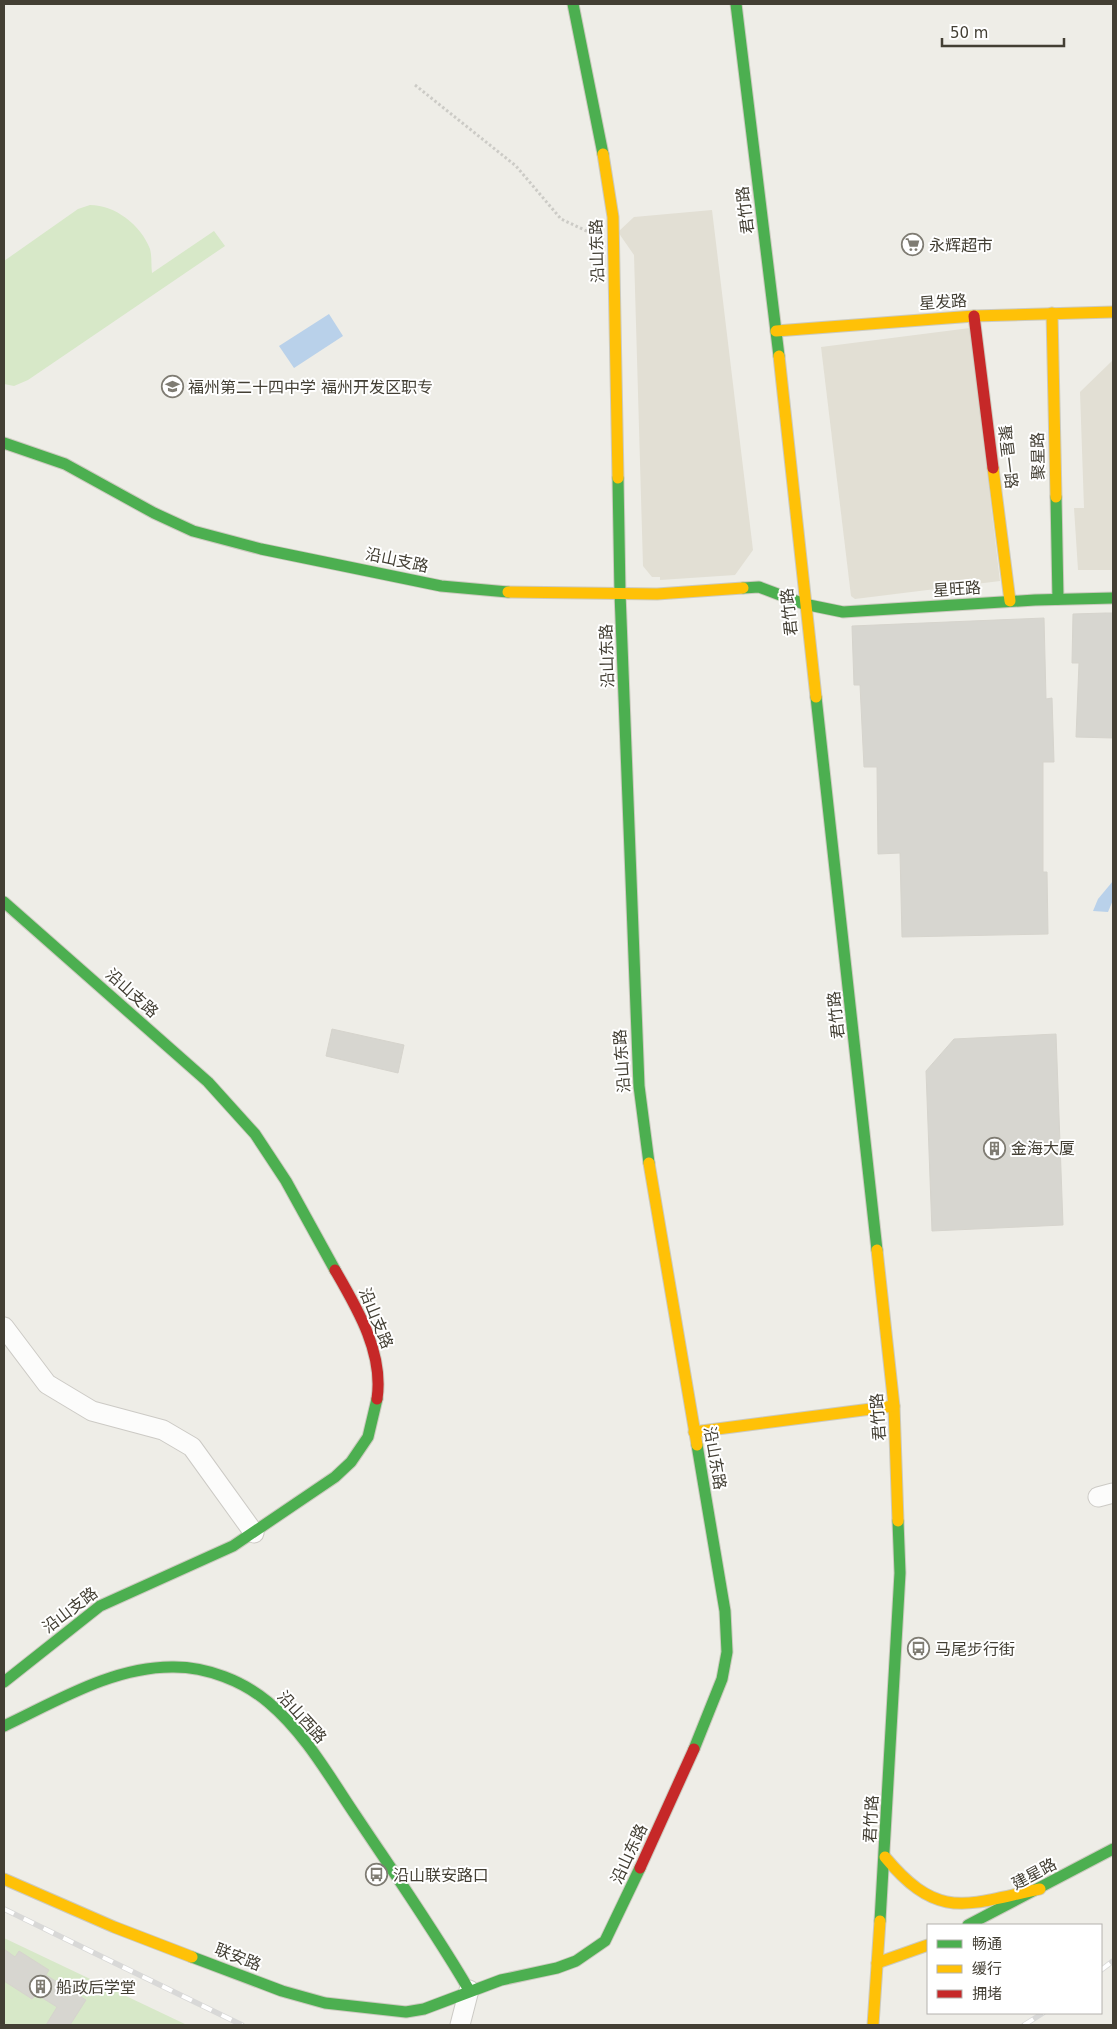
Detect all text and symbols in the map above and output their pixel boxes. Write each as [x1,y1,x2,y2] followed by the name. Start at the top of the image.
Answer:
[942,15,1064,47] scale bar
[950,24,988,42] text: 50 m
[733,185,757,235] street label: 君竹路
[586,219,608,283] street label: 沿山东路
[901,233,925,257] supermarket icon: 永辉超市
[929,236,993,255] place label: 永辉超市
[918,291,968,313] street label: 星发路
[160,375,184,399] school or university icon: 福州第二十四中学 福州开发区职专
[188,378,433,397] place label: 福州第二十四中学 福州开发区职专
[995,424,1021,490] street label: 聚星一路
[1028,432,1048,480] street label: 聚星路
[364,544,430,576] street label: 沿山支路
[932,578,982,600] street label: 星旺路
[777,587,801,637] street label: 君竹路
[596,624,618,688] street label: 沿山东路
[102,965,162,1021] street label: 沿山支路
[824,990,848,1040] street label: 君竹路
[610,1028,634,1094] street label: 沿山东路
[983,1136,1007,1160] building icon: 金海大厦
[1011,1139,1075,1158] place label: 金海大厦
[355,1285,397,1351] street label: 沿山支路
[867,1392,889,1442] street label: 君竹路
[700,1425,730,1491] street label: 沿山东路
[39,1583,101,1637] street label: 沿山支路
[907,1637,931,1661] bus stop icon: 马尾步行街
[935,1640,1015,1659] place label: 马尾步行街
[274,1687,330,1747] street label: 沿山西路
[860,1795,882,1843] street label: 君竹路
[607,1821,651,1887] street label: 沿山东路
[1008,1854,1060,1894] street label: 建星路
[365,1863,389,1887] bus stop icon: 沿山联安路口
[393,1866,489,1885] place label: 沿山联安路口
[927,1924,1102,2014] legend
[972,1935,1002,1953] text: 畅通
[212,1940,264,1974] street label: 联安路
[972,1960,1002,1978] text: 缓行
[28,1975,52,1999] building icon: 船政后学堂
[56,1978,136,1997] place label: 船政后学堂
[972,1985,1002,2003] text: 拥堵

